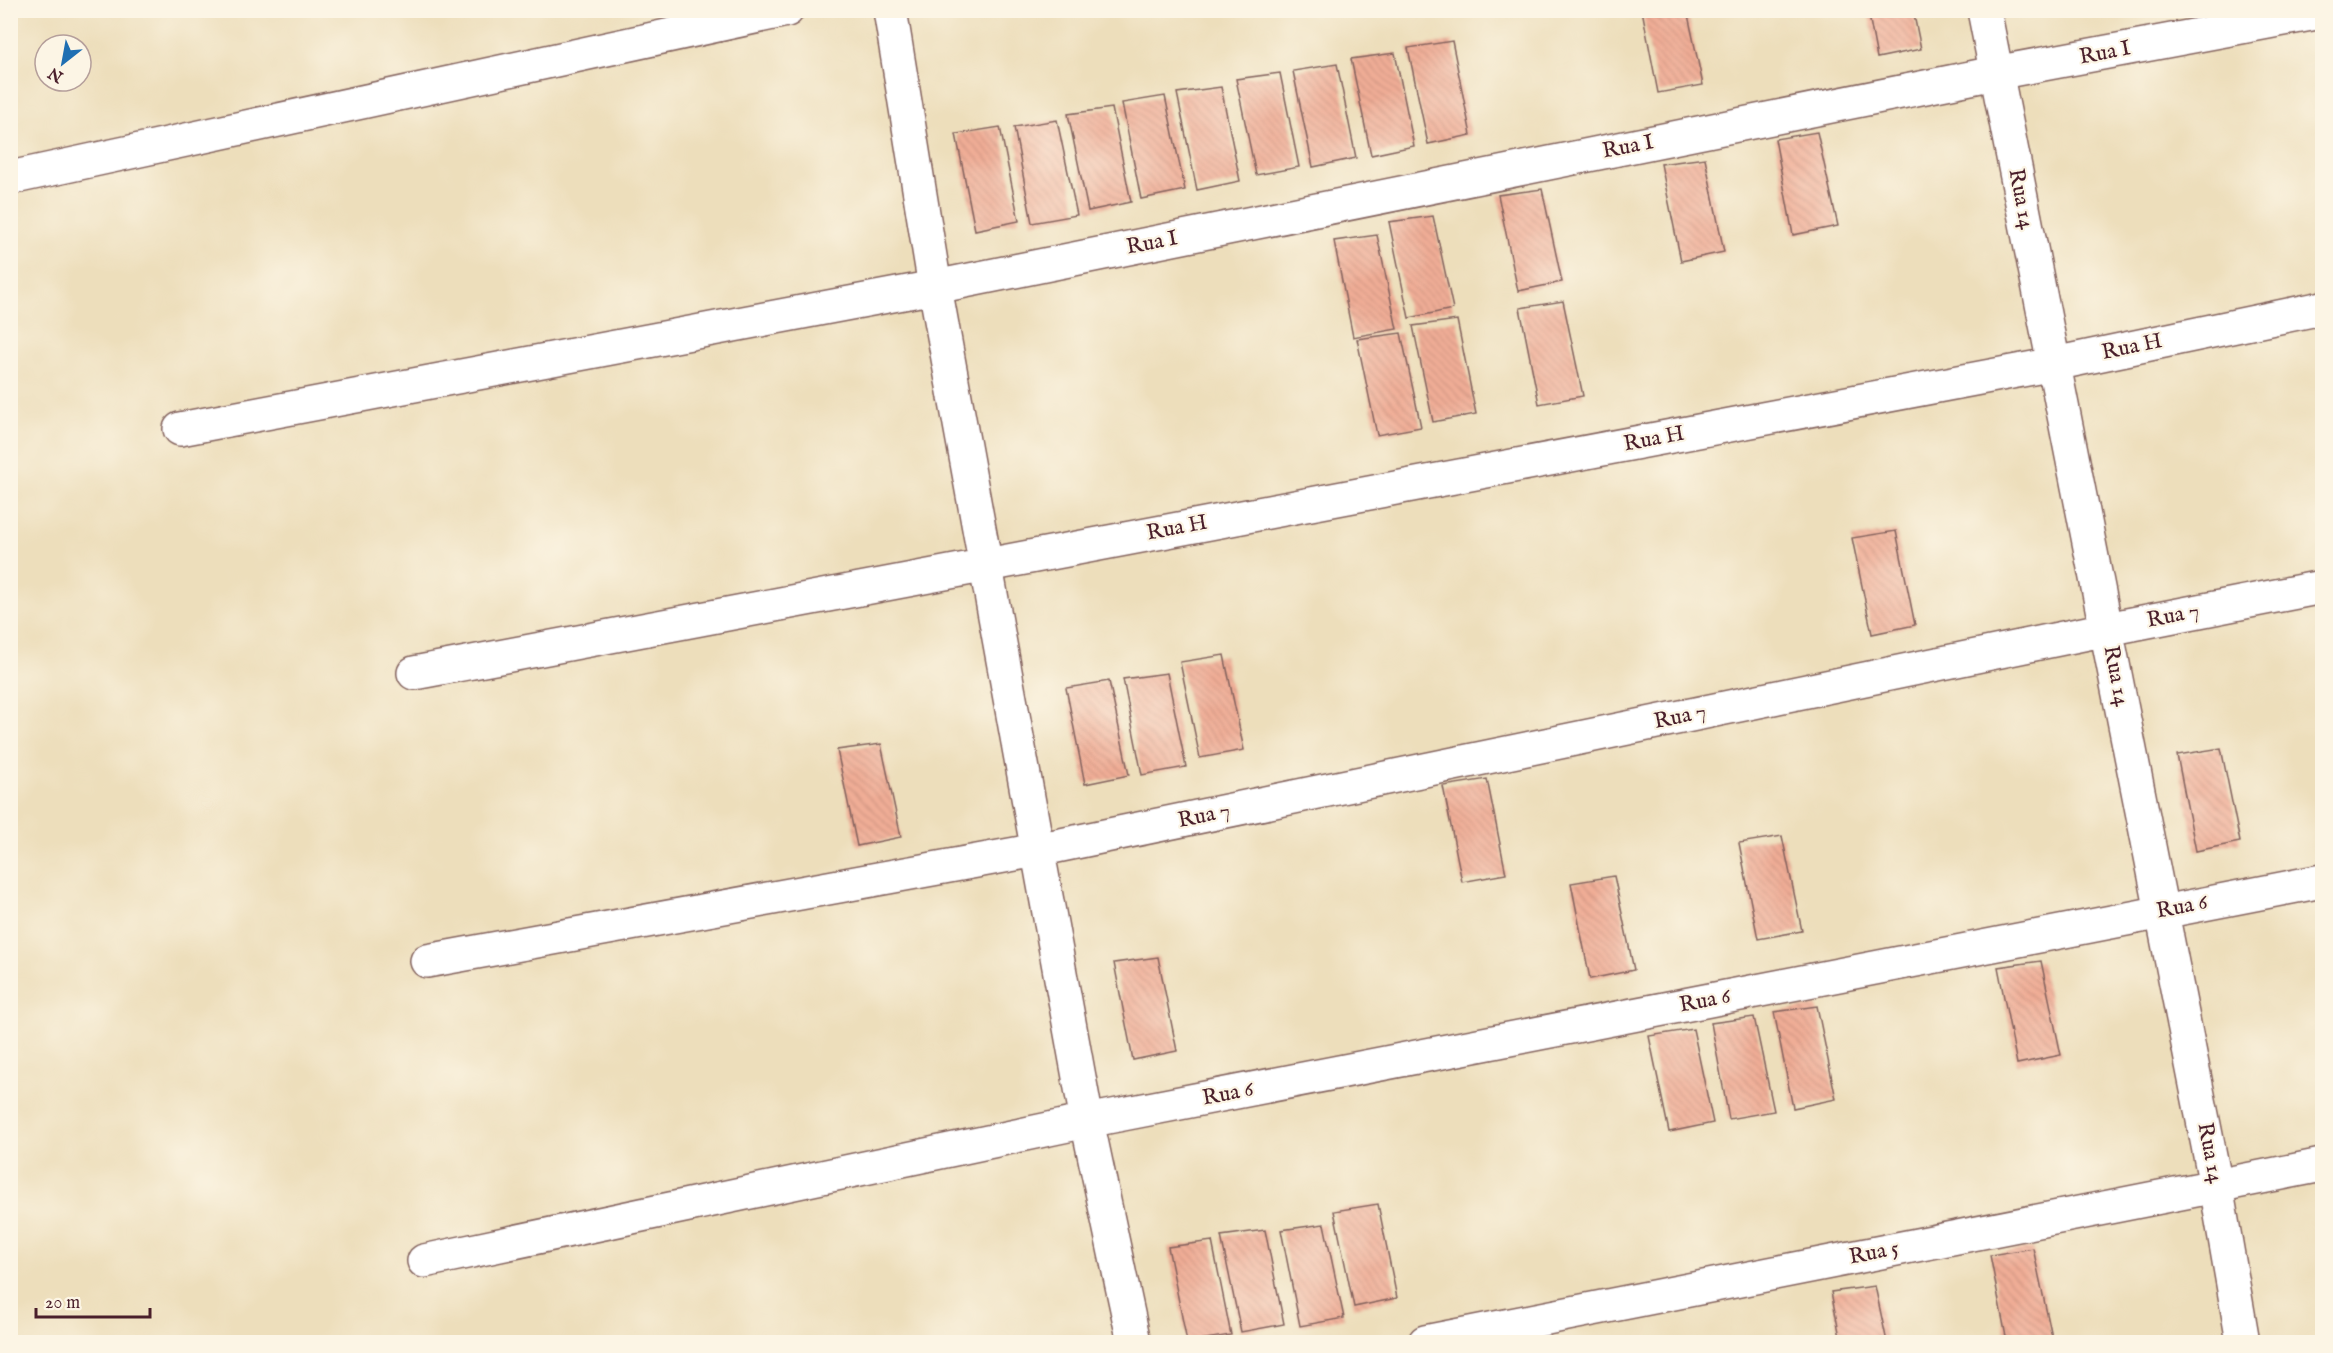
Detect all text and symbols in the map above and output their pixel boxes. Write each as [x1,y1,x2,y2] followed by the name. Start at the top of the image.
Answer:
[33,33,93,93] north arrow
[2077,34,2133,72] street label: Rua I
[45,62,68,87] text: N
[1600,128,1656,166] street label: Rua I
[2001,166,2041,232] street label: Rua 14
[1124,224,1180,262] street label: Rua I
[2099,327,2165,367] street label: Rua H
[1621,419,1687,459] street label: Rua H
[1144,508,1210,548] street label: Rua H
[2144,597,2202,635] street label: Rua 7
[2096,643,2136,709] street label: Rua 14
[1651,698,1709,736] street label: Rua 7
[1175,797,1233,835] street label: Rua 7
[2154,888,2211,926] street label: Rua 6
[1677,982,1734,1020] street label: Rua 6
[1200,1075,1257,1113] street label: Rua 6
[2190,1120,2230,1186] street label: Rua 14
[1847,1234,1901,1272] street label: Rua 5
[36,1281,150,1319] scale bar
[45,1292,80,1315] text: 20 m

